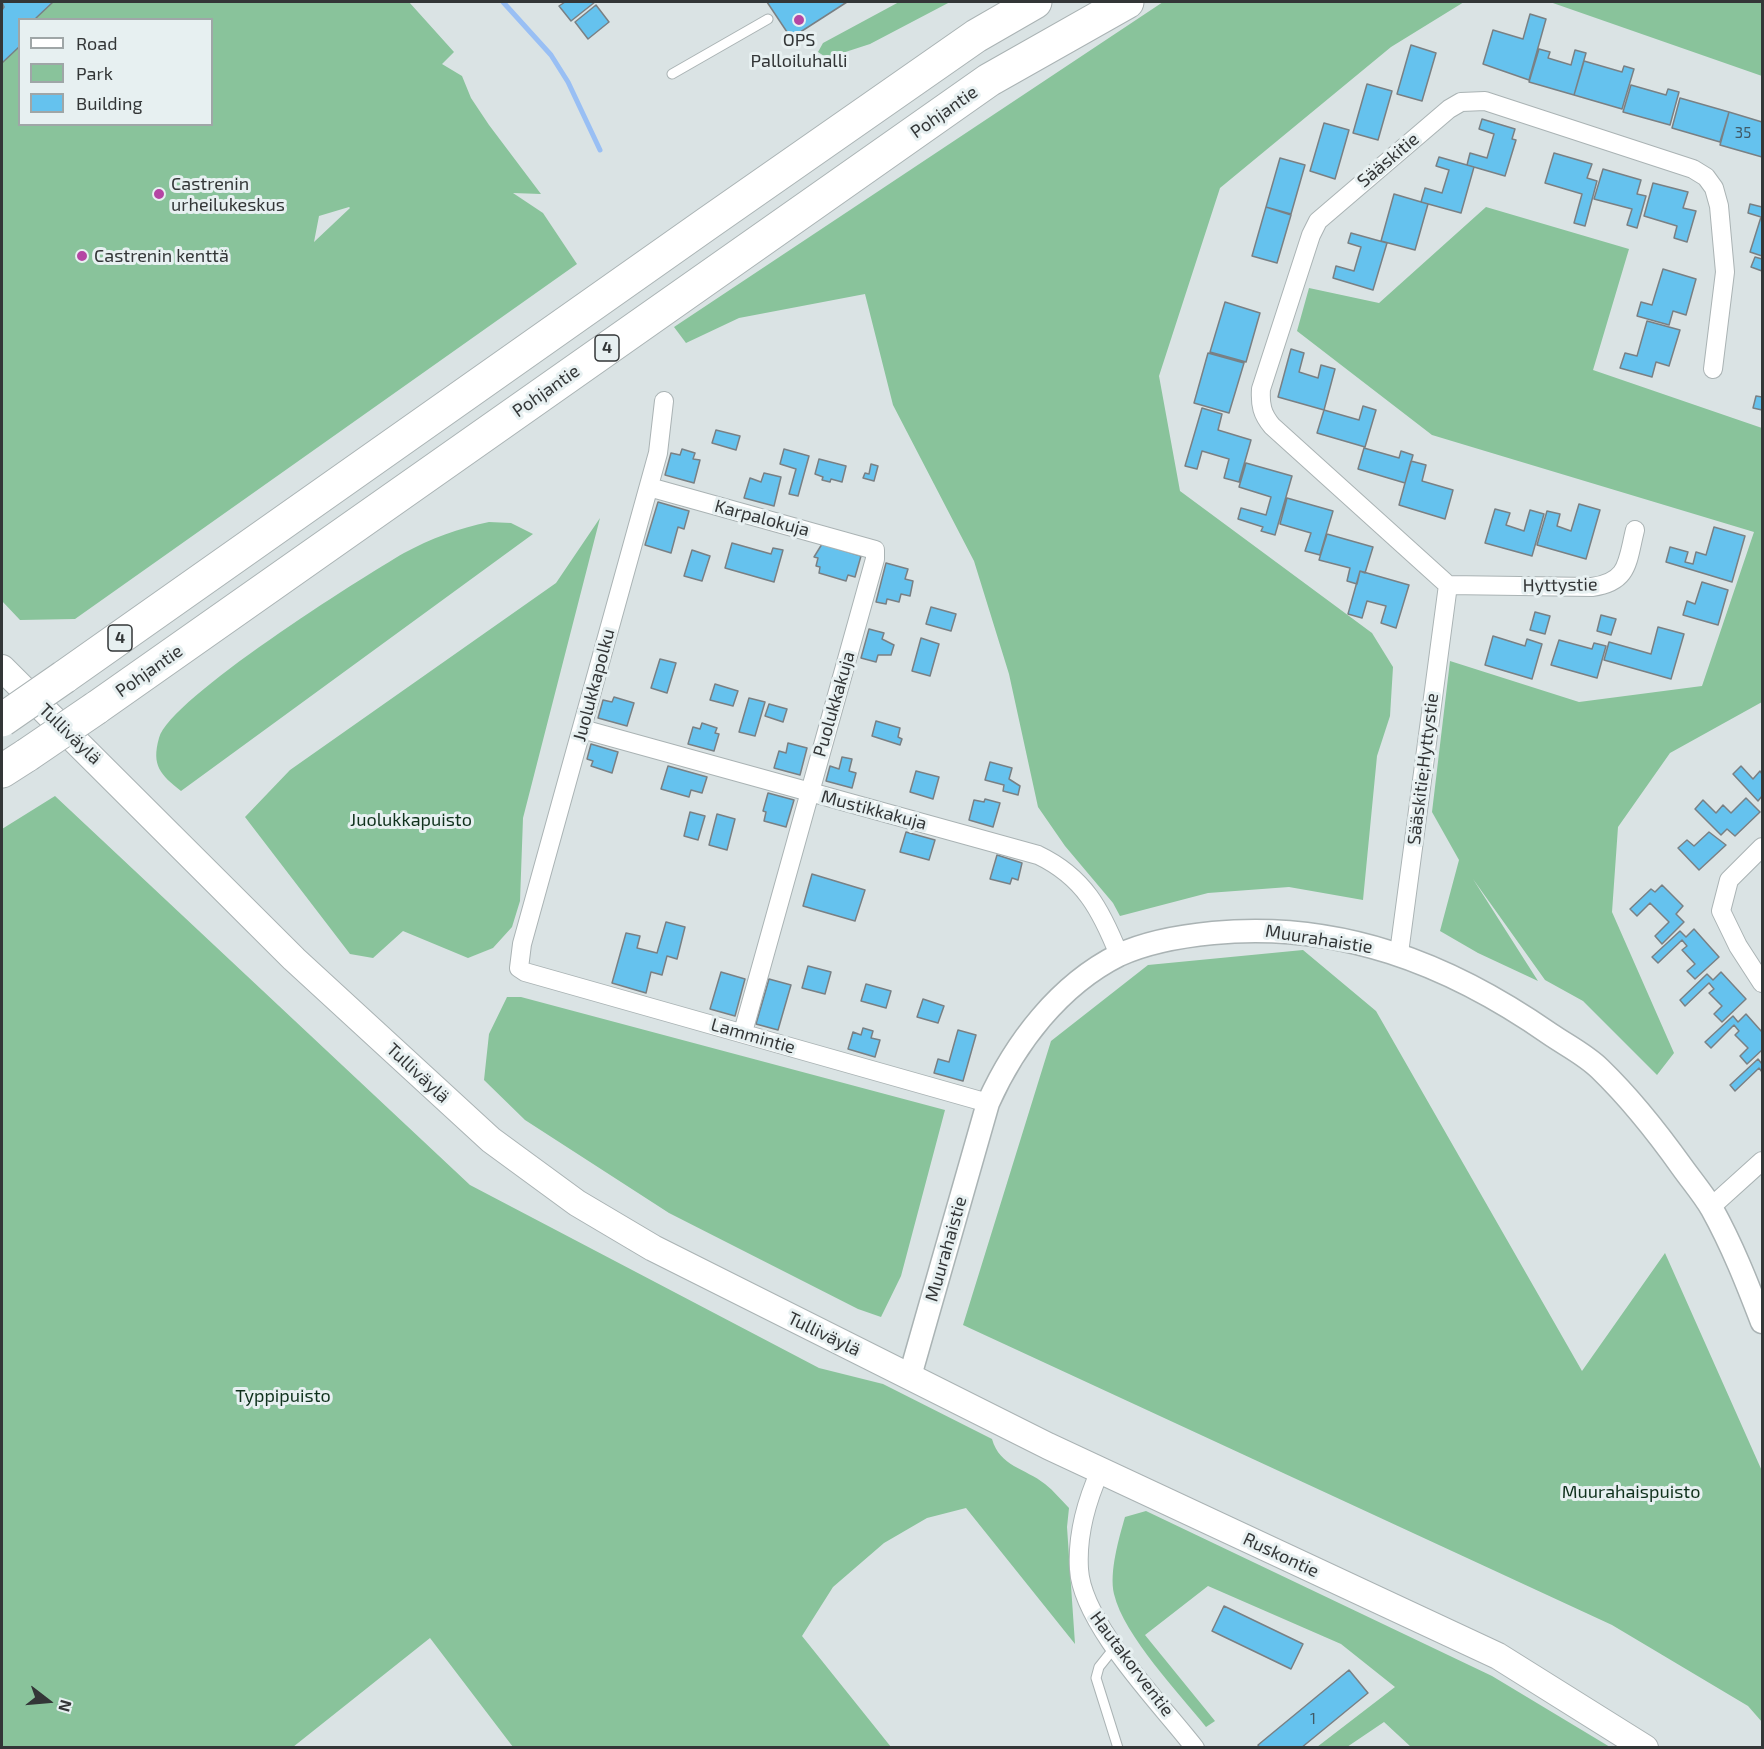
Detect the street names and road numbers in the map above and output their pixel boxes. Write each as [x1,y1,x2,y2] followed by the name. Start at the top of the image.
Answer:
[906,81,982,143] street label: Pohjantie
[1353,128,1423,192] street label: Sääskitie
[595,335,619,361] road number: 4
[508,360,584,422] street label: Pohjantie
[712,495,812,541] street label: Karpalokuja
[1522,574,1598,596] street label: Hyttystie
[108,625,132,651] road number: 4
[569,626,619,744] street label: Juolukkapolku
[111,640,187,702] street label: Pohjantie
[809,649,859,759] street label: Puolukkakuja
[1403,692,1443,846] street label: Sääskitie;Hyttystie
[34,699,106,769] street label: Tulliväylä
[819,786,929,834] street label: Mustikkakuja
[1264,920,1374,958] street label: Muurahaistie
[708,1014,798,1058] street label: Lammintie
[382,1038,454,1108] street label: Tulliväylä
[921,1194,971,1304] street label: Muurahaistie
[784,1307,864,1361] street label: Tulliväylä
[1240,1528,1322,1582] street label: Ruskontie
[1086,1607,1178,1721] street label: Hautakorventie

